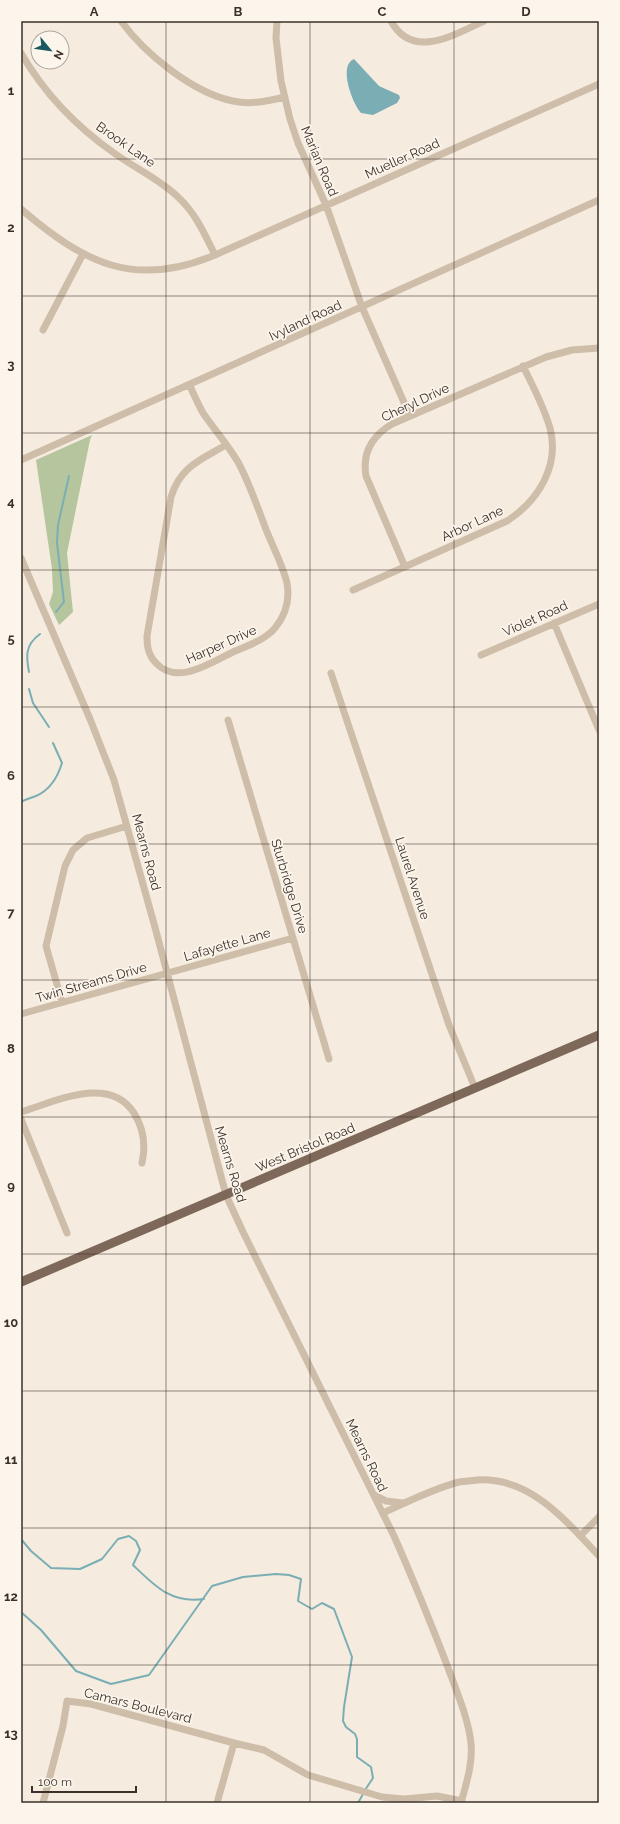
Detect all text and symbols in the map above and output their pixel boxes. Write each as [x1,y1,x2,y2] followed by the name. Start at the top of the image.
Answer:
[90,4,99,19] text: A
[234,4,243,19] text: B
[378,4,387,19] text: C
[521,4,531,19] text: D
[30,30,70,70] north arrow
[51,48,66,61] text: N
[8,83,15,98] text: 1
[93,119,158,170] street label: Brook Lane
[298,124,341,199] street label: Marian Road
[363,135,442,182] street label: Mueller Road
[7,220,15,235] text: 2
[267,297,344,344] street label: Ivyland Road
[7,357,15,372] text: 3
[379,380,452,425] street label: Cheryl Drive
[7,494,15,509] text: 4
[439,502,506,544] street label: Arbor Lane
[500,597,570,639] street label: Violet Road
[184,622,259,667] street label: Harper Drive
[7,631,15,646] text: 5
[7,768,15,783] text: 6
[129,812,164,892] street label: Mearns Road
[392,835,433,922] street label: Laurel Avenue
[268,837,311,936] street label: Sturbridge Drive
[7,905,15,920] text: 7
[182,925,273,964] street label: Lafayette Lane
[34,959,149,1006] street label: Twin Streams Drive
[7,1041,15,1056] text: 8
[253,1120,357,1175] street label: West Bristol Road
[212,1124,249,1204] street label: Mearns Road
[7,1178,15,1193] text: 9
[4,1315,18,1330] text: 10
[343,1416,391,1494] street label: Mearns Road
[5,1452,18,1467] text: 11
[4,1589,18,1604] text: 12
[82,1685,193,1726] street label: Camars Boulevard
[4,1726,18,1741] text: 13
[32,1768,136,1794] scale bar
[38,1775,72,1789] text: 100 m

